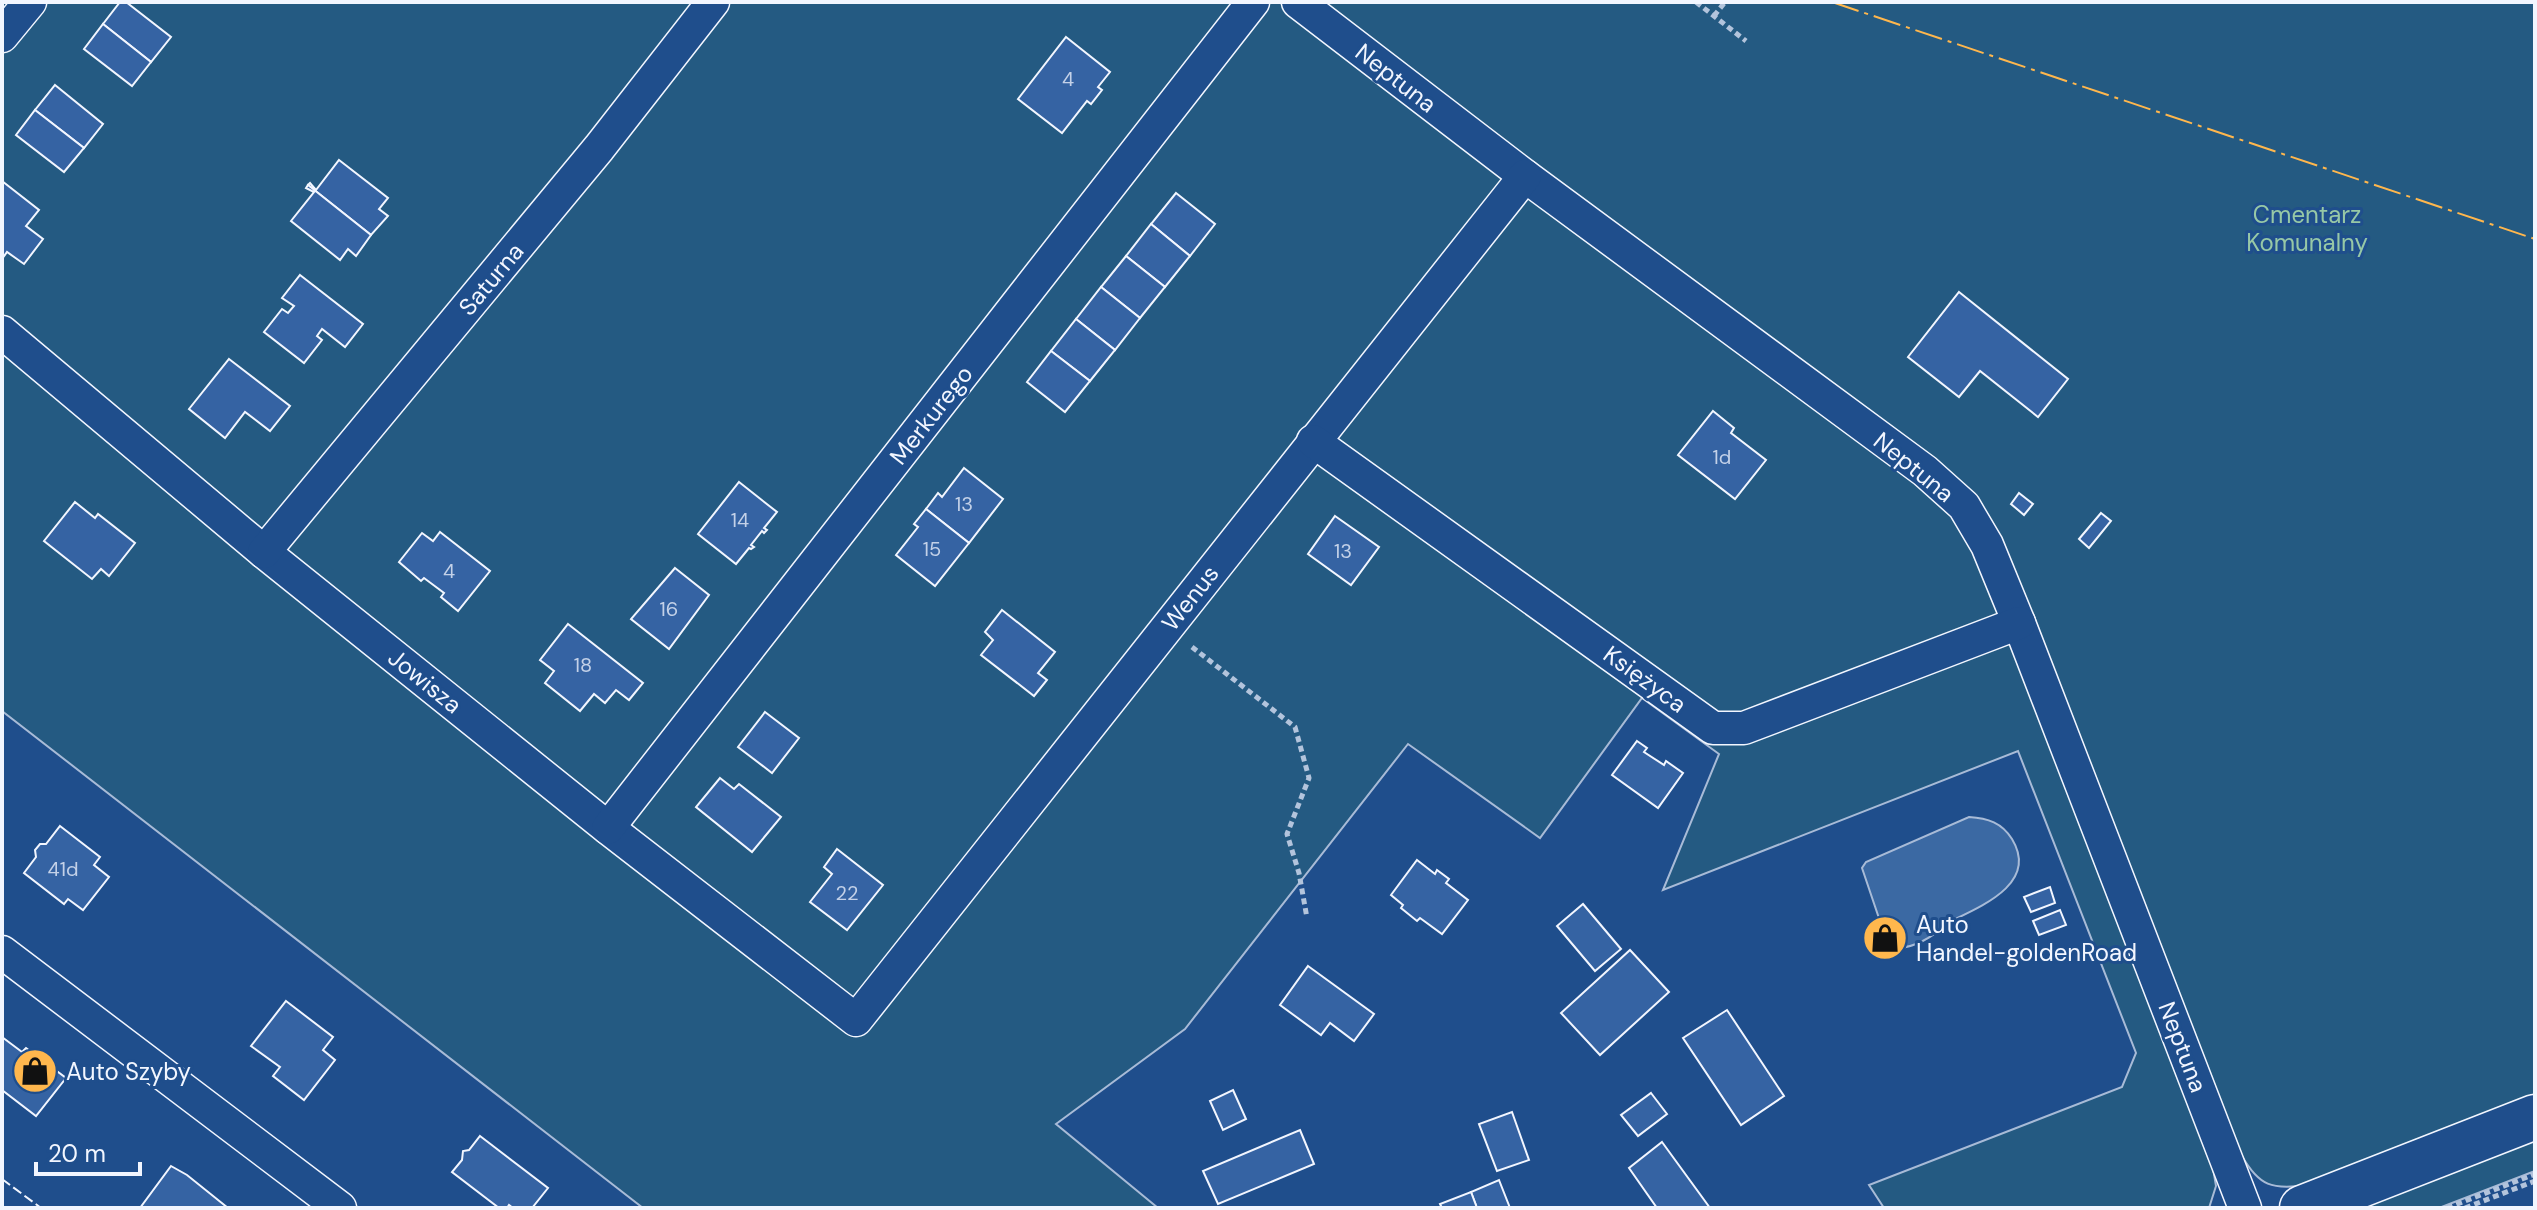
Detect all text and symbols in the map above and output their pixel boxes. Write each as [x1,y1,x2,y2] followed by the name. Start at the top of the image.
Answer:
[1349,37,1443,119] street label: Neptuna
[1062,66,1074,92] house number: 4
[2246,199,2368,258] park label: Cmentarz Komunalny
[452,236,530,322] street label: Saturna
[883,359,979,471] street label: Merkurego
[1867,425,1961,509] street label: Neptuna
[1713,444,1731,470] house number: 1d
[955,491,973,517] house number: 13
[731,507,749,533] house number: 14
[923,536,941,562] house number: 15
[1334,538,1352,564] house number: 13
[443,558,455,584] house number: 4
[1155,559,1225,637] street label: Wenus
[660,596,678,622] house number: 16
[1597,638,1693,720] street label: Księżyca
[382,642,468,720] street label: Jowisza
[574,652,592,678] house number: 18
[48,856,78,882] house number: 41d
[835,880,859,906] house number: 22
[1916,909,2137,968] place label: Auto Handel-goldenRoad
[1861,914,1909,962] shop icon: Auto Handel-goldenRoad
[2152,997,2214,1097] street label: Neptuna
[11,1047,59,1095] shop icon: Auto Szyby
[66,1056,191,1087] place label: Auto Szyby
[36,1126,140,1176] scale bar
[48,1138,106,1169] text: 20 m

